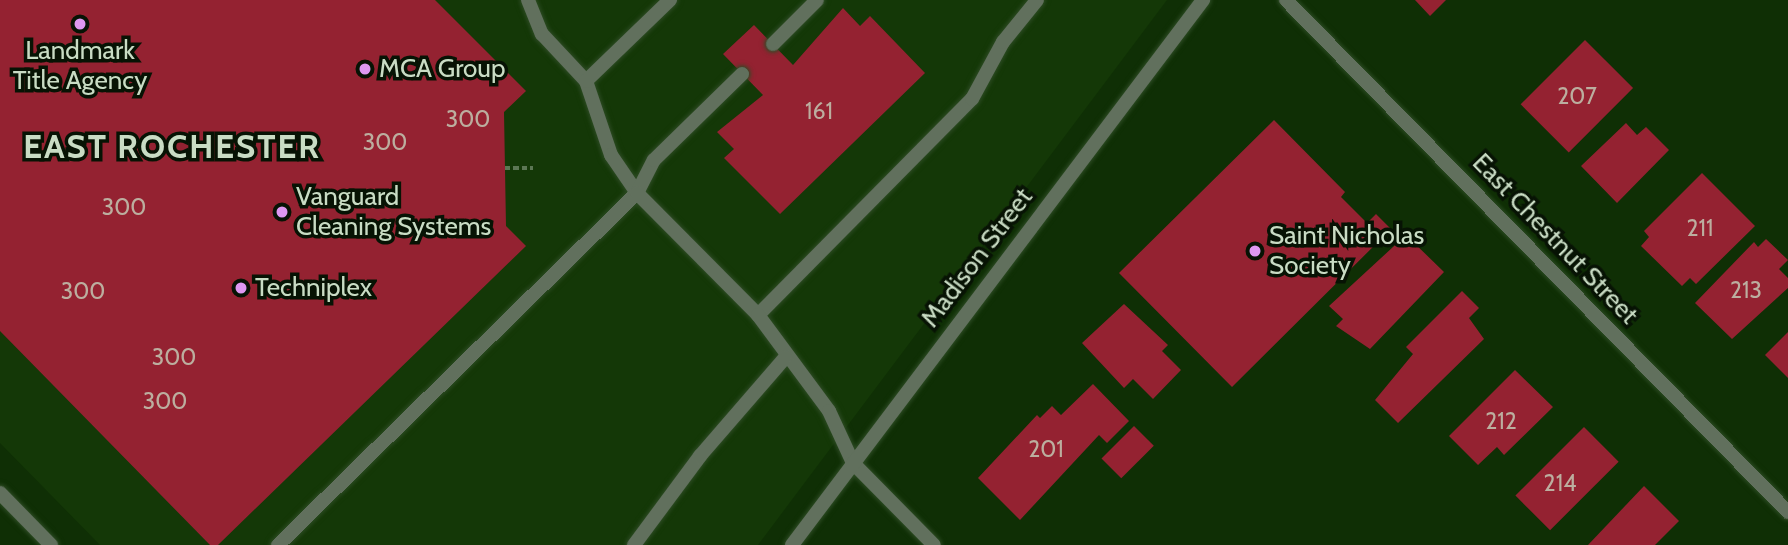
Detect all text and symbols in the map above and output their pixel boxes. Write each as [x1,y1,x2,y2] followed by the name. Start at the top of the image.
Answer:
[72,16,88,32] marker: Landmark Title Agency
[13,35,147,96] place label: Landmark Title Agency
[379,53,505,85] place label: MCA Group
[357,61,373,77] marker: MCA Group
[1557,82,1597,110] house number: 207
[805,97,833,125] house number: 161
[446,105,490,133] house number: 300
[25,127,319,167] district label: EAST ROCHESTER
[363,128,407,156] house number: 300
[1466,147,1644,331] street label: East Chestnut Street
[296,181,491,242] place label: Vanguard Cleaning Systems
[915,182,1039,334] street label: Madison Street
[102,193,146,221] house number: 300
[274,204,290,220] marker: Vanguard Cleaning Systems
[1686,214,1714,242] house number: 211
[1269,220,1424,282] place label: Saint Nicholas Society
[1247,243,1263,259] marker: Saint Nicholas Society
[255,272,372,304] place label: Techniplex
[1730,276,1762,304] house number: 213
[61,277,105,305] house number: 300
[233,280,249,296] marker: Techniplex
[152,343,196,371] house number: 300
[143,387,187,415] house number: 300
[1485,407,1517,435] house number: 212
[1028,435,1064,463] house number: 201
[1544,469,1576,497] house number: 214

